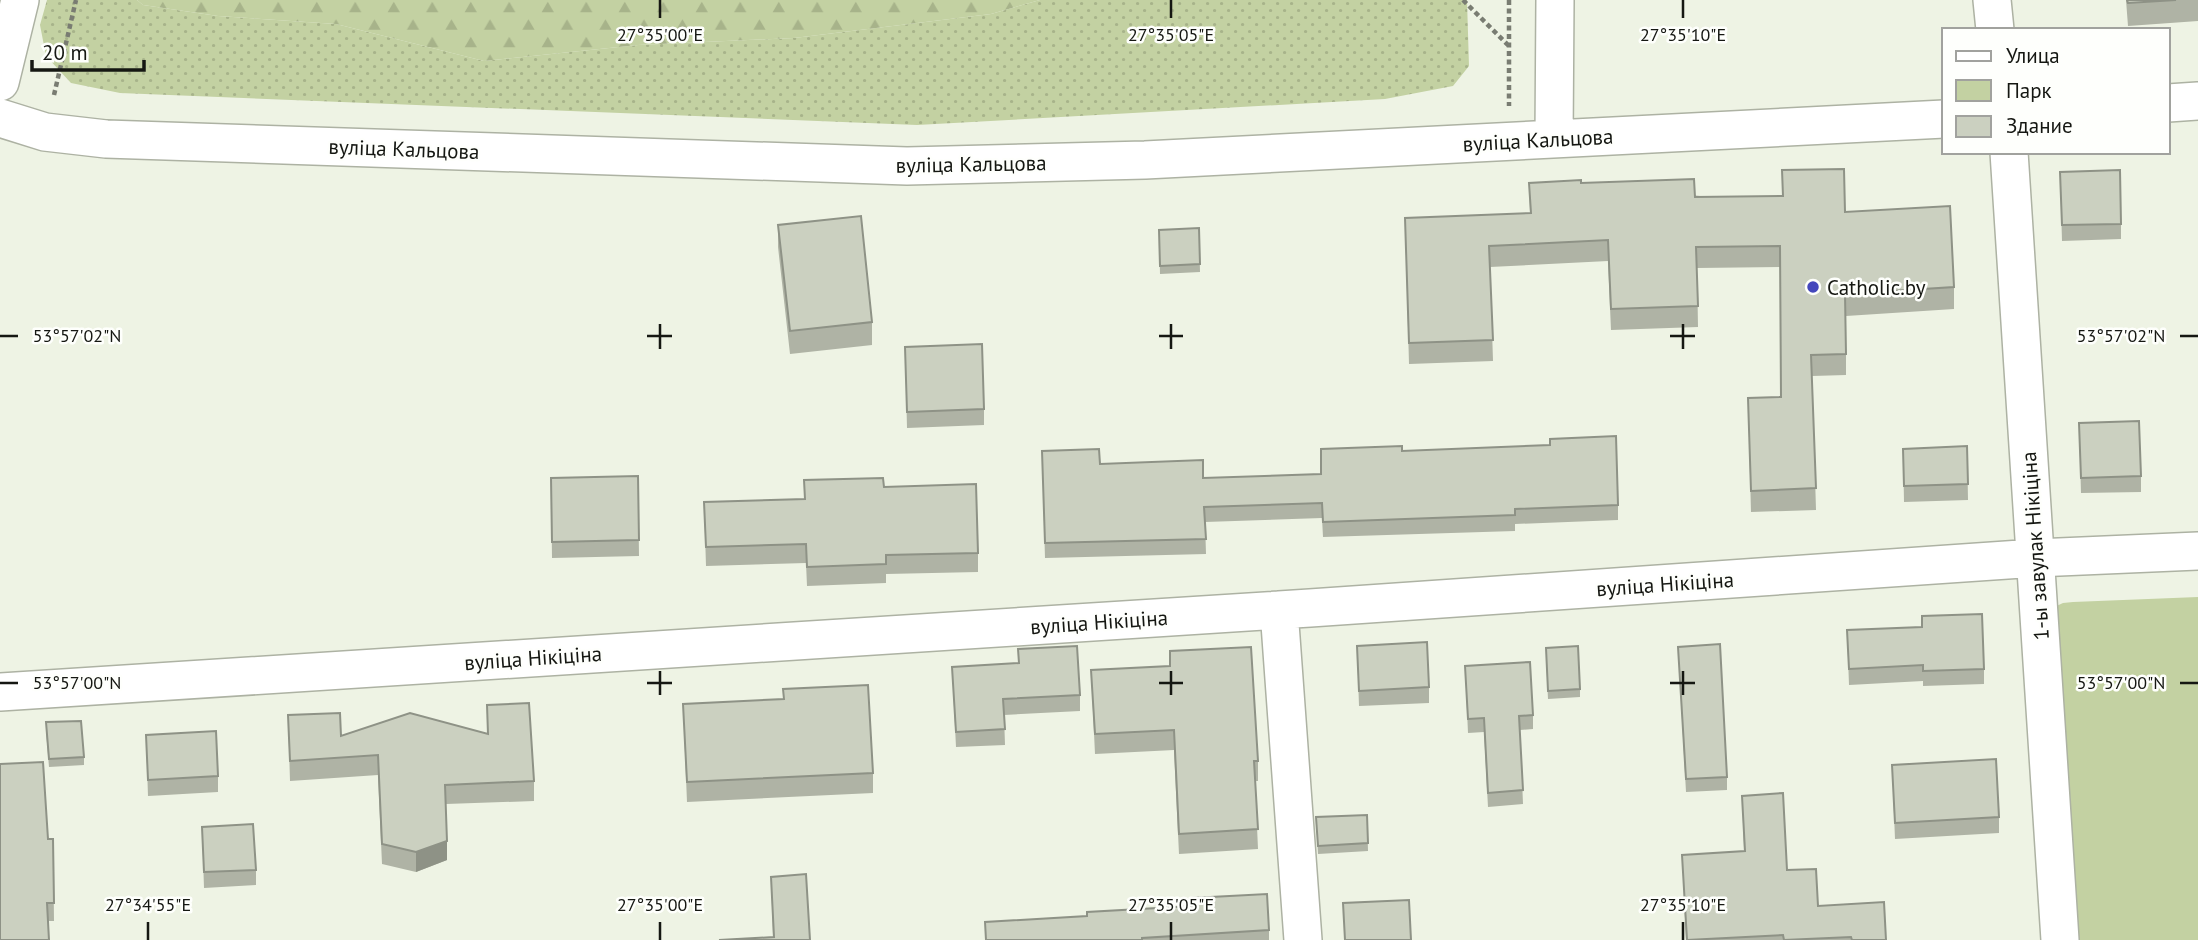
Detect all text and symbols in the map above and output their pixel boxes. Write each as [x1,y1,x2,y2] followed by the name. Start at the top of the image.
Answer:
[617,23,703,46] text: 27°35'00"E
[1128,23,1214,46] text: 27°35'05"E
[1640,23,1726,46] text: 27°35'10"E
[32,28,144,72] scale bar
[1942,28,2170,154] legend
[42,39,88,66] text: 20 m
[2006,42,2060,69] text: Улица
[2006,77,2052,104] text: Парк
[2006,112,2073,139] text: Здание
[1462,123,1614,157] street label: вуліца Кальцова
[328,133,480,165] street label: вуліца Кальцова
[895,149,1047,179] street label: вуліца Кальцова
[1827,274,1926,301] place label: Catholic.by
[1805,279,1821,295] marker: Catholic.by
[33,324,121,347] text: 53°57'02"N
[2077,324,2165,347] text: 53°57'02"N
[2015,451,2055,641] street label: 1-ы завулак Нікіціна
[1595,566,1735,602] street label: вуліца Нікіціна
[1029,604,1169,640] street label: вуліца Нікіціна
[463,640,603,676] street label: вуліца Нікіціна
[33,671,121,694] text: 53°57'00"N
[2077,671,2165,694] text: 53°57'00"N
[105,893,191,916] text: 27°34'55"E
[617,893,703,916] text: 27°35'00"E
[1128,893,1214,916] text: 27°35'05"E
[1640,893,1726,916] text: 27°35'10"E

